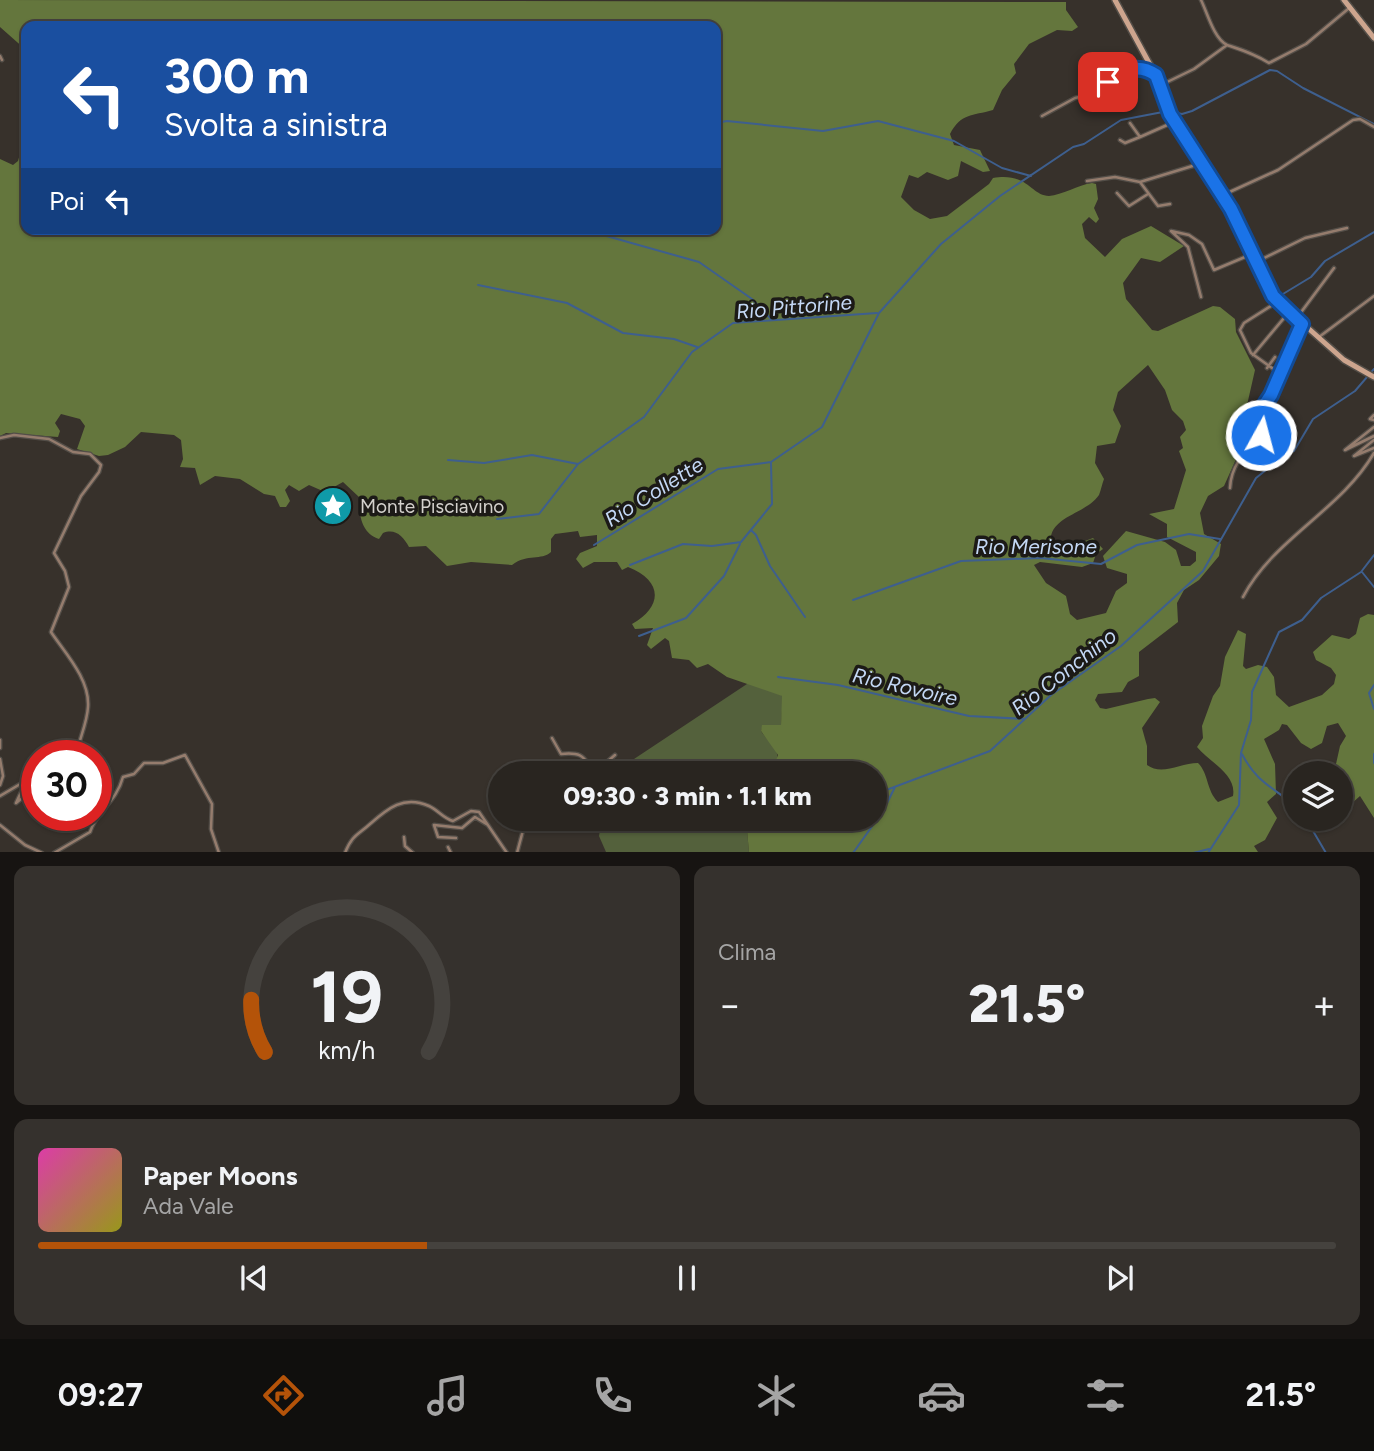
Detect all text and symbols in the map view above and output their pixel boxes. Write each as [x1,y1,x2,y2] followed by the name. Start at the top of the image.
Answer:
[164,46,309,105] text: 300 m
[49,49,140,140] icon: left
[1078,52,1138,112] pin
[1089,63,1127,101] icon: arrive
[164,106,388,144] text: Svolta a sinistra
[99,182,137,220] icon: left
[49,185,85,217] text: Poi
[735,289,853,324] water label: Rio Pittorine
[1224,398,1298,472] position arrow
[600,451,708,532] water label: Rio Collette
[312,485,354,527] place icon: Monte Pisciavino
[360,495,504,518] place label: Monte Pisciavino
[975,534,1098,559] water label: Rio Merisone
[1006,623,1121,720] water label: Rio Conchino
[850,662,961,711] water label: Rio Rovoire
[21,740,112,831] speed limit sign: 30
[1283,761,1353,831] map controls
[1283,761,1353,831] button: layers
[563,780,812,812] text: 09:30 · 3 min · 1.1 km
[718,938,776,966] text: Clima
[311,953,383,1040] text: 19
[969,973,1085,1035] text: 21.5°
[718,982,742,1028] text: −
[1312,982,1336,1028] text: +
[318,1034,376,1064] text: km/h
[143,1160,298,1192] text: Paper Moons
[143,1192,234,1220] text: Ada Vale
[235,1259,273,1297] icon: previous
[668,1259,706,1297] icon: pause
[1101,1259,1139,1297] icon: next
[259,1371,308,1420] icon: directions
[423,1371,472,1420] icon: music
[588,1371,637,1420] icon: phone
[752,1371,801,1420] icon: climate
[917,1371,966,1420] icon: car
[1081,1371,1130,1420] icon: filters
[58,1376,143,1414] text: 09:27
[1246,1376,1316,1414] text: 21.5°

